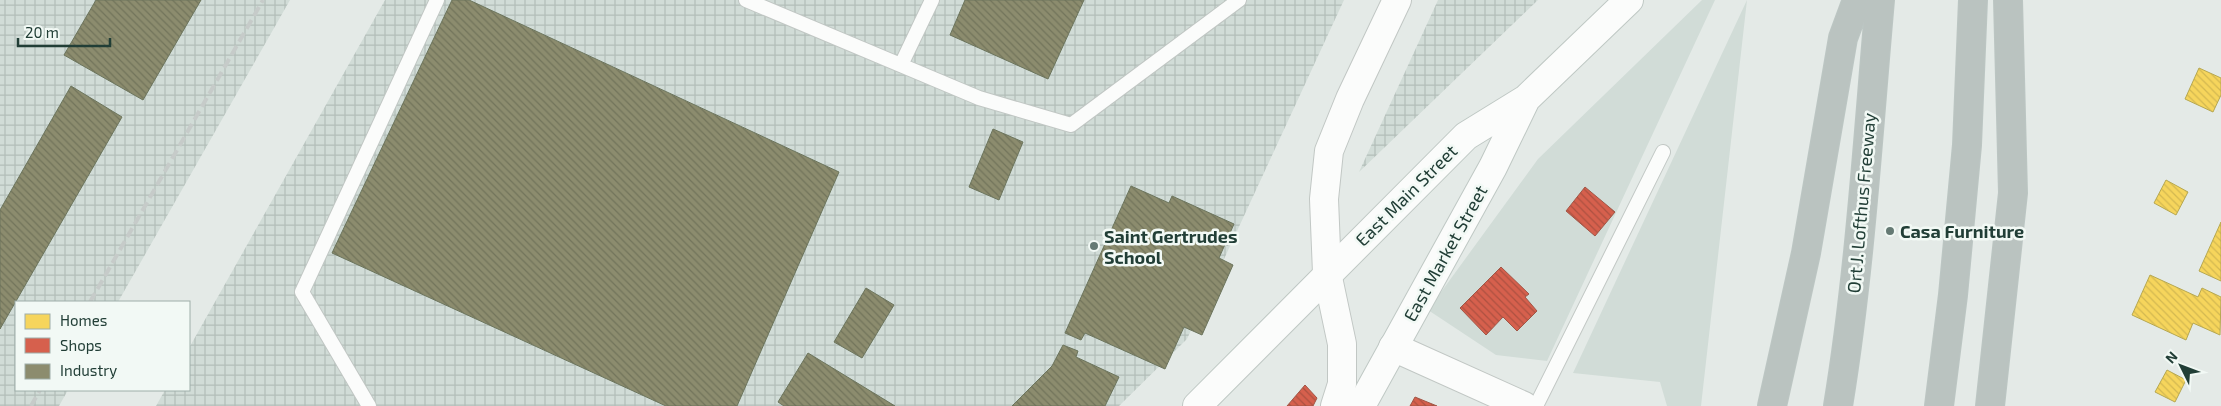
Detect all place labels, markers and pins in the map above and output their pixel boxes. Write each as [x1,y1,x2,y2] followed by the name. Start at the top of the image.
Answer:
[1900,220,2024,242] place label: Casa Furniture
[1104,225,1238,268] place label: Saint Gertrudes School
[1884,225,1896,237] marker: Casa Furniture
[1088,240,1100,252] marker: Saint Gertrudes School

